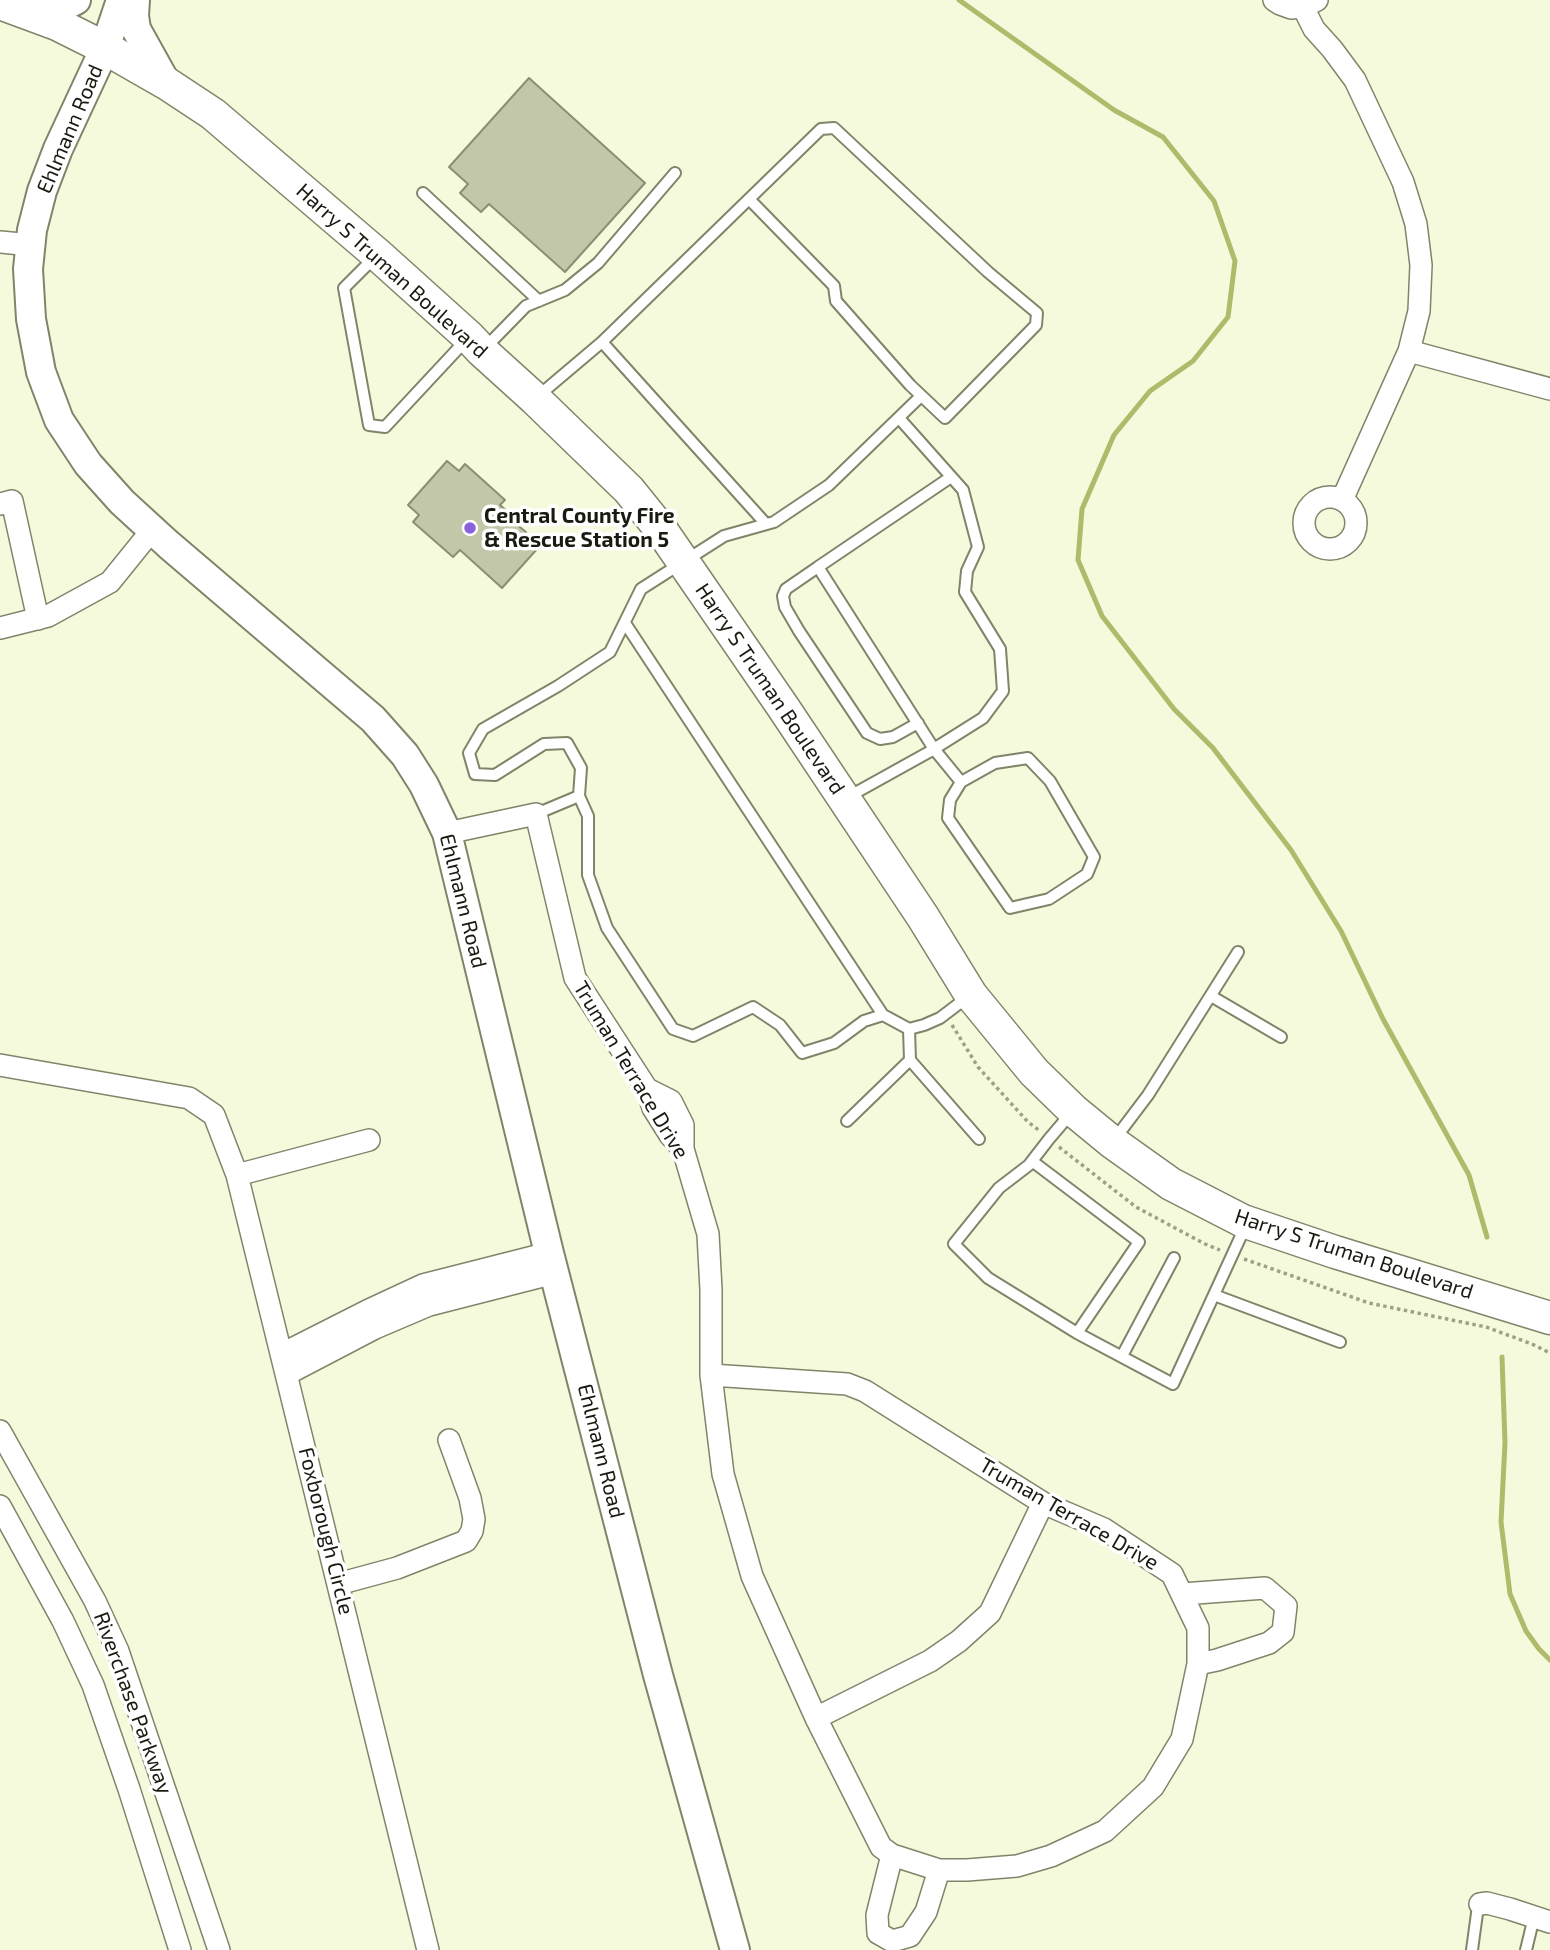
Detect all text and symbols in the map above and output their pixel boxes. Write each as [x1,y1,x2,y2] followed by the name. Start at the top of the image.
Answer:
[32,61,108,197] street label: Ehlmann Road
[291,178,493,364] street label: Harry S Truman Boulevard
[484,503,675,553] place label: Central County Fire & Rescue Station 5
[462,520,478,536] marker: Central County Fire & Rescue Station 5
[690,579,850,799] street label: Harry S Truman Boulevard
[434,831,492,971] street label: Ehlmann Road
[568,977,694,1163] street label: Truman Terrace Drive
[1232,1204,1476,1304] street label: Harry S Truman Boulevard
[572,1381,630,1521] street label: Ehlmann Road
[293,1445,359,1617] street label: Foxborough Circle
[975,1452,1163,1576] street label: Truman Terrace Drive
[88,1608,178,1798] street label: Riverchase Parkway

